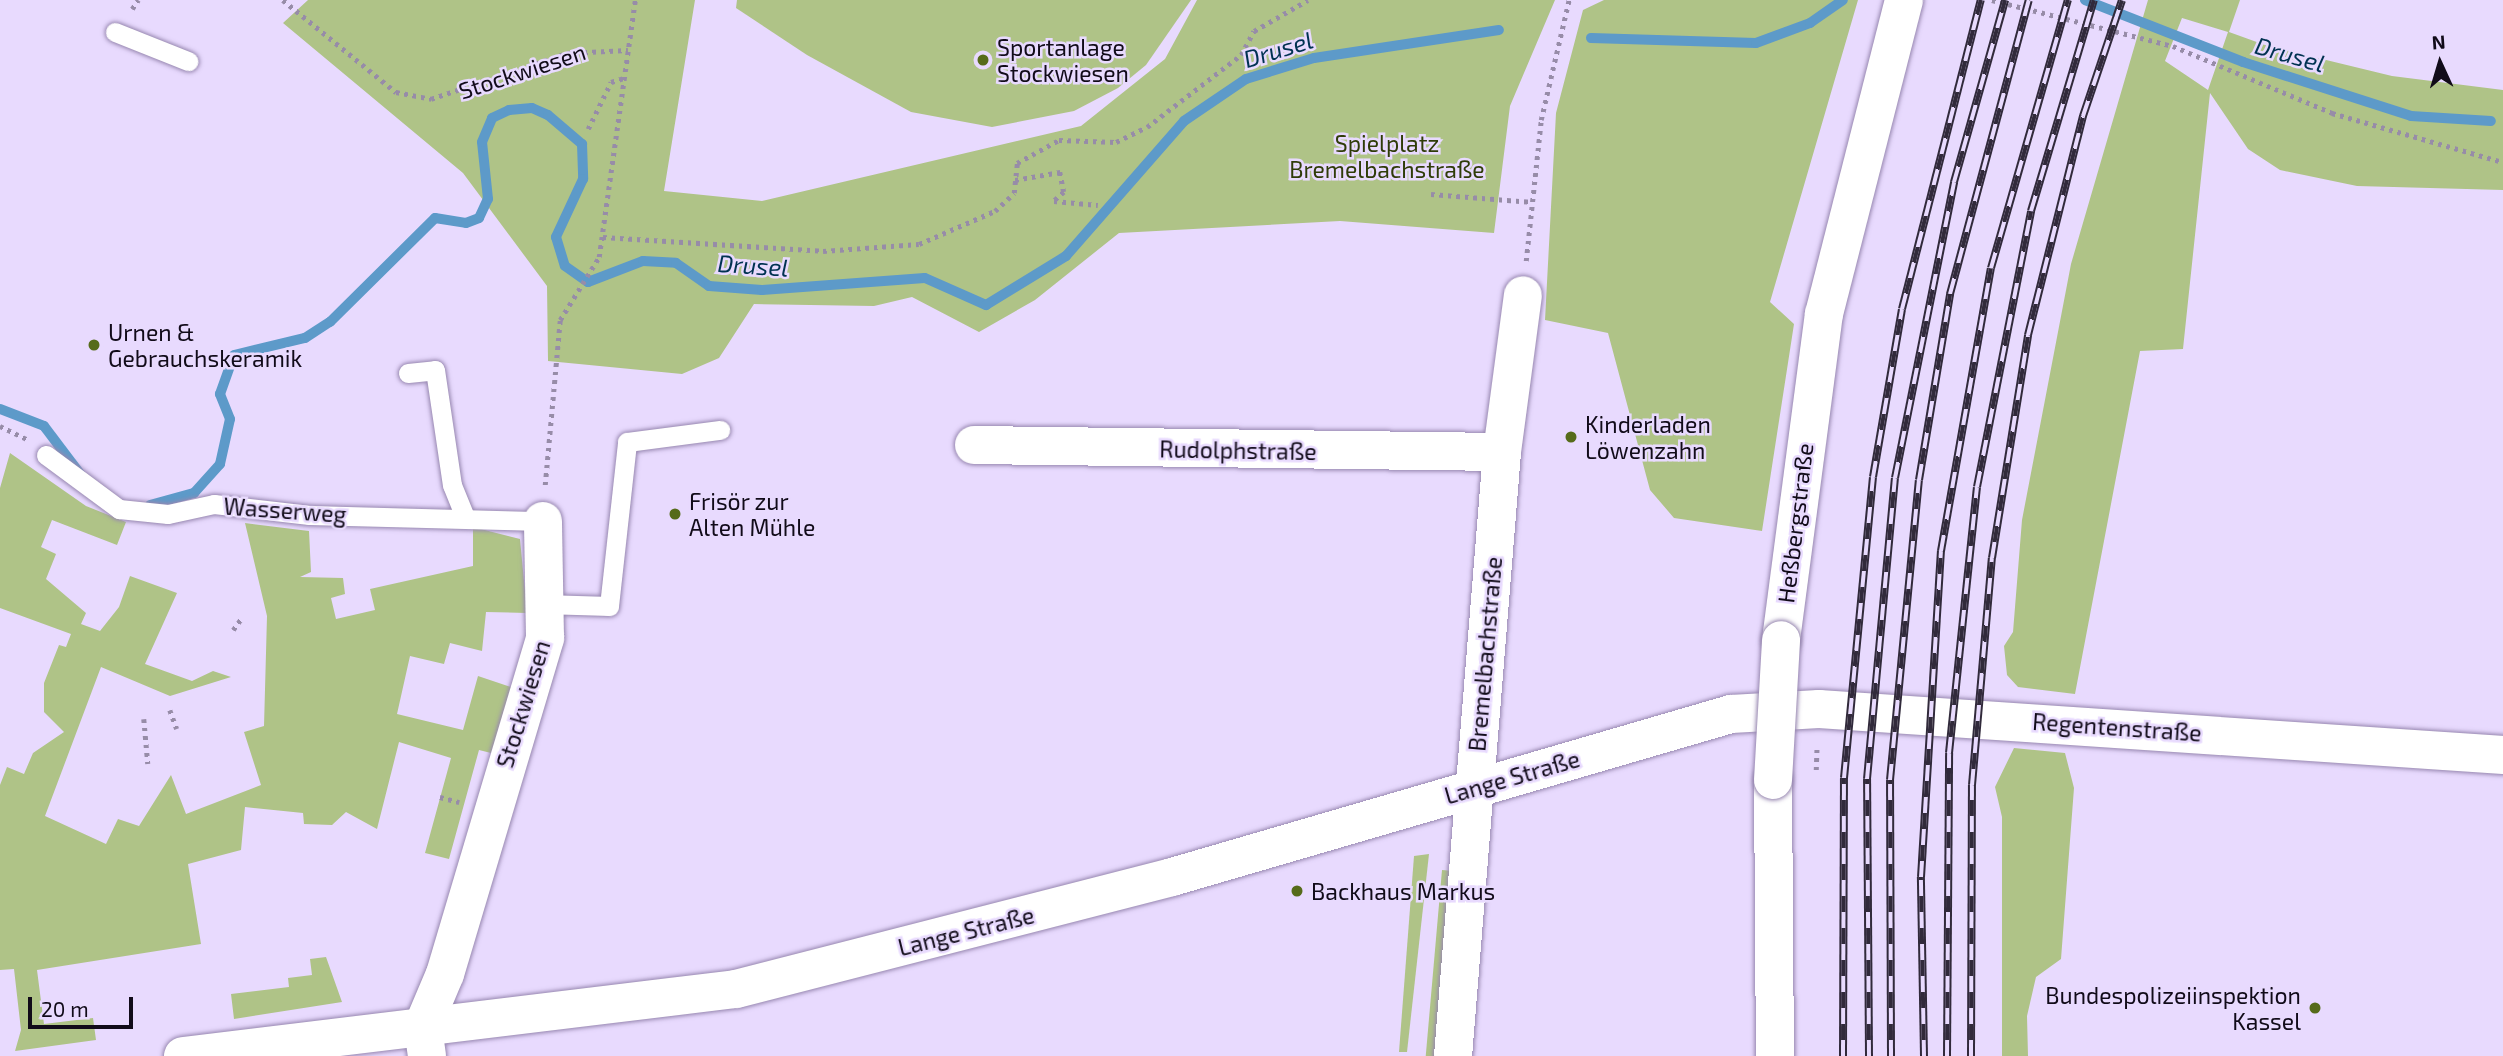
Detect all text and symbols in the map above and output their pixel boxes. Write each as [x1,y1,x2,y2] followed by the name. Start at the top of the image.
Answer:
[1240,25,1316,73] water label: Drusel
[2405,28,2475,98] north arrow
[2252,30,2328,78] water label: Drusel
[2431,30,2446,54] text: N
[997,33,1129,87] place label: Sportanlage Stockwiesen
[455,37,589,105] street label: Stockwiesen
[975,52,991,68] marker: Sportanlage Stockwiesen
[1289,129,1485,183] park label: Spielplatz Bremelbachstraße
[717,248,789,282] water label: Drusel
[108,318,302,372] place label: Urnen & Gebrauchskeramik
[86,337,102,353] marker: Urnen & Gebrauchskeramik
[1585,410,1711,464] place label: Kinderladen Löwenzahn
[1563,429,1579,445] marker: Kinderladen Löwenzahn
[1159,435,1317,465] street label: Rudolphstraße
[1772,441,1818,605] street label: Heßbergstraße
[689,487,815,541] place label: Frisör zur Alten Mühle
[223,492,347,528] street label: Wasserweg
[667,506,683,522] marker: Frisör zur Alten Mühle
[1463,555,1507,753] street label: Bremelbachstraße
[491,637,555,771] street label: Stockwiesen
[2031,707,2203,747] street label: Regentenstraße
[1441,745,1583,809] street label: Lange Straße
[1311,877,1495,905] place label: Backhaus Markus
[1289,883,1305,899] marker: Backhaus Markus
[895,901,1037,961] street label: Lange Straße
[2045,981,2301,1035] place label: Bundespolizeiinspektion Kassel
[32,982,136,1026] scale bar
[41,996,89,1021] text: 20 m
[2307,1000,2323,1016] marker: Bundespolizeiinspektion Kassel

